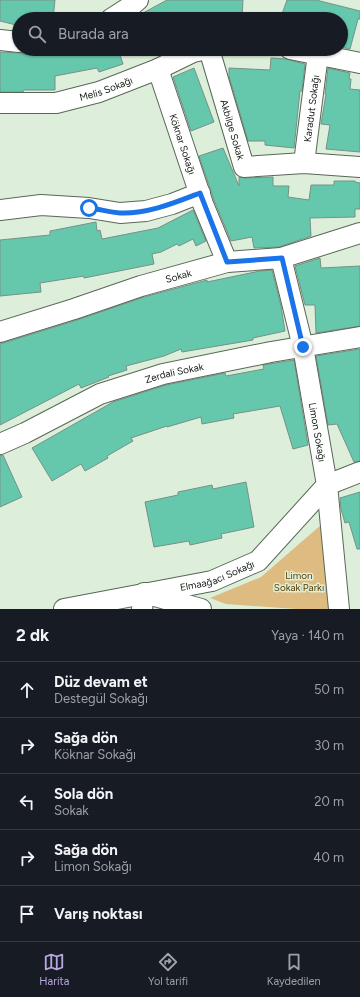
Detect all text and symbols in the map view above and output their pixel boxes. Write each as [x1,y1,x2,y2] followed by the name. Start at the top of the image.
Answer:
[12,12,348,56] search box
[26,23,48,45] icon: search
[58,25,129,43] text: Burada ara
[78,73,134,103] street label: Melis Sokağı
[300,74,322,143] street label: Karadut Sokağı
[218,98,248,161] street label: Akbilge Sokak
[167,112,199,176] street label: Köknar Sokağı
[80,199,98,217] route start
[164,266,193,285] street label: Sokak
[294,338,312,356] route end
[143,359,205,386] street label: Zerdali Sokak
[306,401,329,463] street label: Limon Sokağı
[179,557,256,593] street label: Elmaağacı Sokağı
[274,569,324,594] park label: Limon Sokak Parkı
[16,625,49,645] text: 2 dk
[271,628,344,643] text: Yaya · 140 m
[54,673,148,691] text: Düz devam et
[16,679,38,701] icon: ahead
[314,682,344,697] text: 50 m
[54,691,148,706] text: Destegül Sokağı
[54,729,118,747] text: Sağa dön
[16,735,38,757] icon: right
[314,738,344,753] text: 30 m
[54,747,136,762] text: Köknar Sokağı
[54,785,113,803] text: Sola dön
[16,791,38,813] icon: left
[314,794,344,809] text: 20 m
[54,803,89,818] text: Sokak
[54,841,118,859] text: Sağa dön
[16,847,38,869] icon: right
[313,850,344,865] text: 40 m
[54,859,132,874] text: Limon Sokağı
[16,903,38,925] icon: arrive
[54,905,143,923] text: Varış noktası
[39,951,69,988] tab: Harita
[148,951,188,988] tab: Yol tarifi
[267,951,321,988] tab: Kaydedilen

